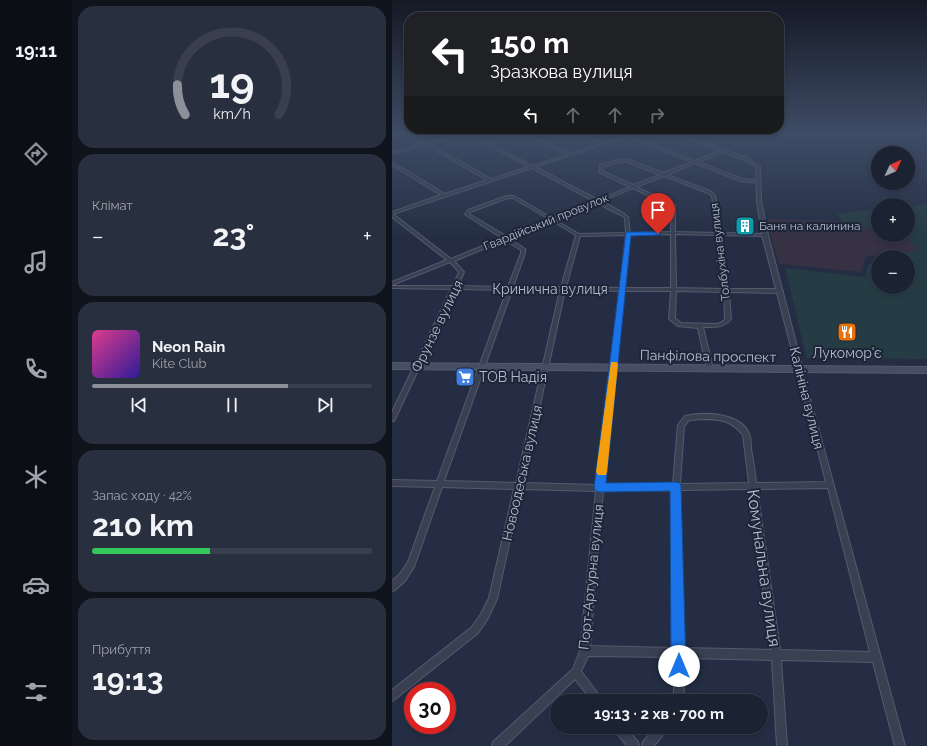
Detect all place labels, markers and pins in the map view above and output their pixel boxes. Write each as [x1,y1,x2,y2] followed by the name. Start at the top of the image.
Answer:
[641,193,675,234] pin
[734,215,756,237] building icon: Баня на калинина
[759,219,861,233] place label: Баня на калинина
[836,321,858,343] restaurant icon: Лукомор'є
[812,345,882,361] place label: Лукомор'є
[454,366,476,388] supermarket icon: ТОВ Надія
[479,369,547,385] place label: ТОВ Надія

